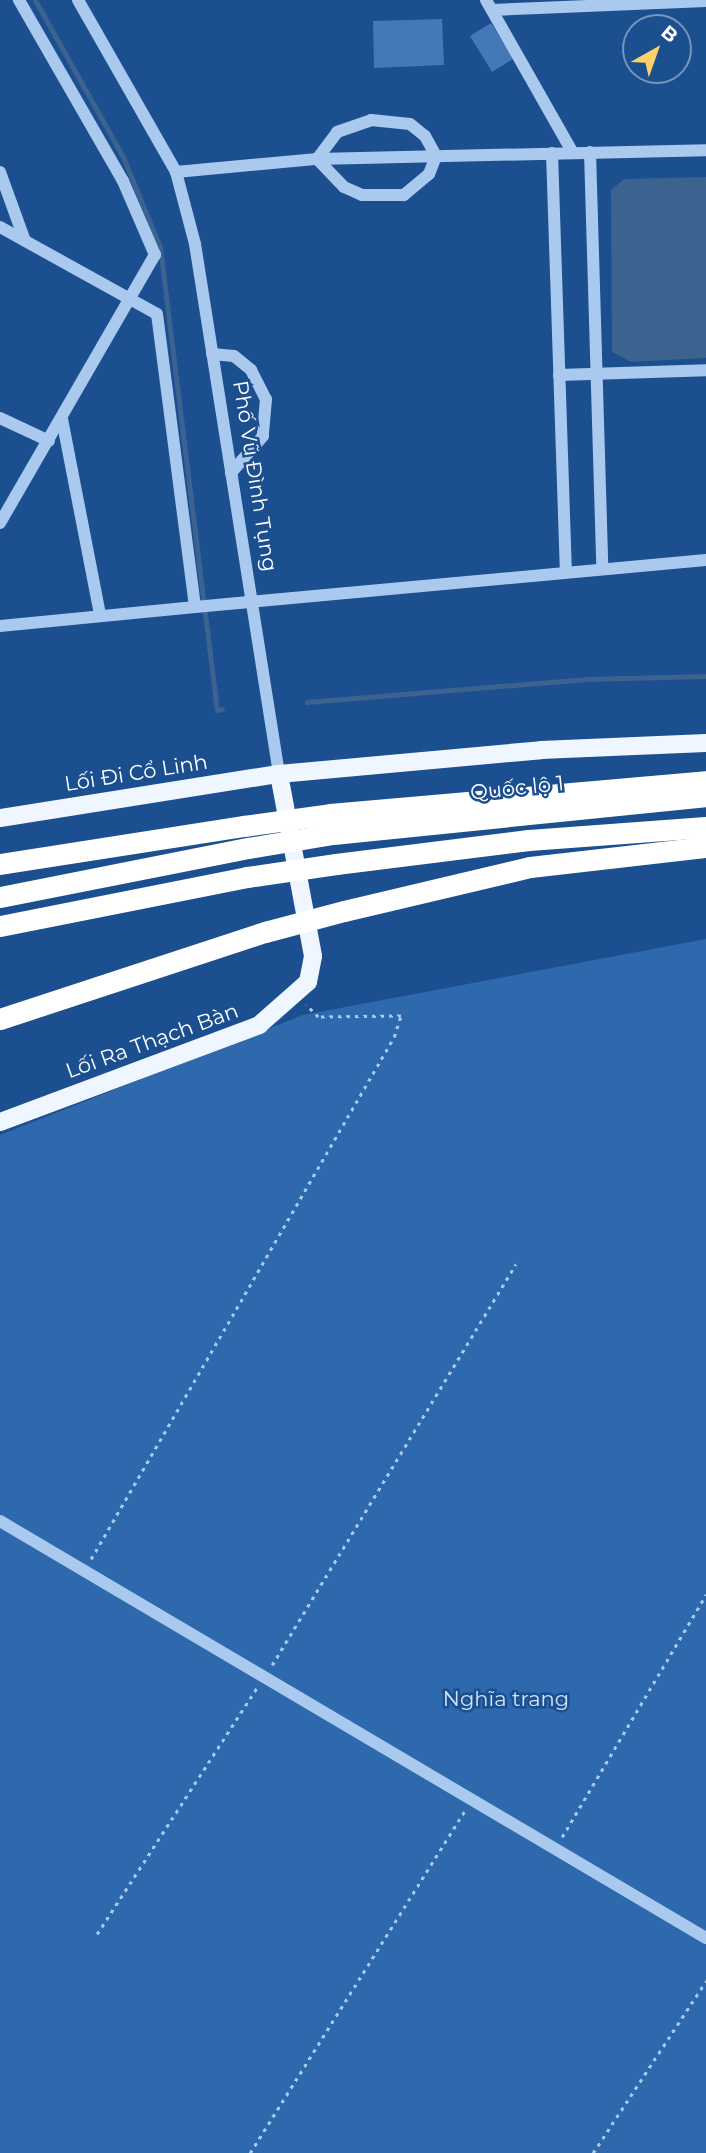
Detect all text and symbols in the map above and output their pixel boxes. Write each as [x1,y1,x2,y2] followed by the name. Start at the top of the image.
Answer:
[622,14,692,84] north arrow
[657,21,682,48] text: B
[227,379,283,573] street label: Phố Vũ Đình Tụng
[63,749,209,797] street label: Lối Đi Cổ Linh
[469,771,565,805] street label: Quốc lộ 1
[62,998,242,1084] street label: Lối Ra Thạch Bàn
[443,1686,569,1712] park label: Nghĩa trang

